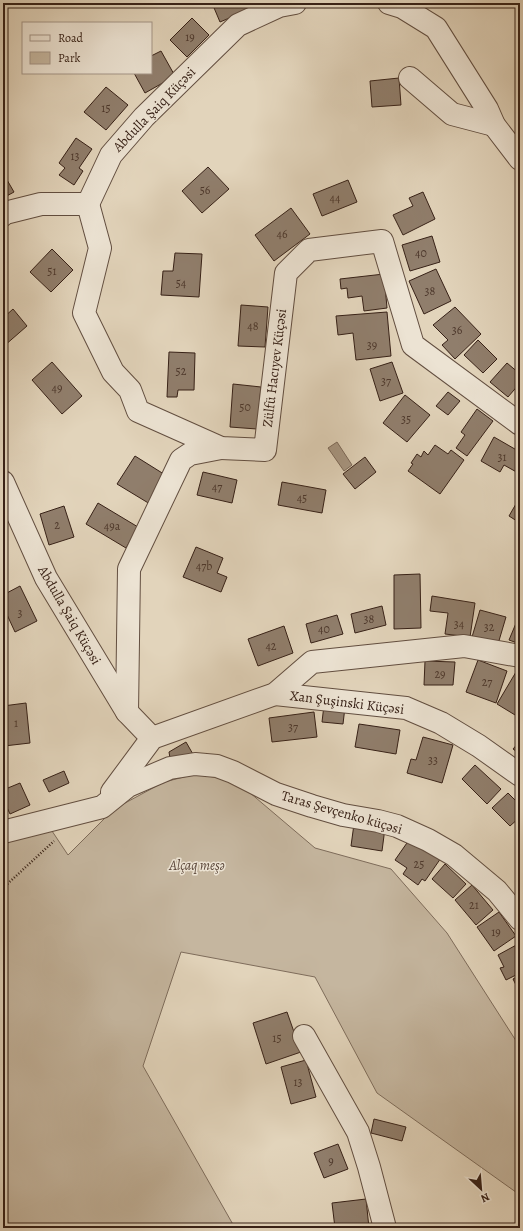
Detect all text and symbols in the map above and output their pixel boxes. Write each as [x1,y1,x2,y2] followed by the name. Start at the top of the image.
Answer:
[22,22,152,74] legend
[185,29,195,45] house number: 19
[58,30,84,46] text: Road
[58,50,81,66] text: Park
[108,63,200,157] street label: Abdulla Şaiq Küçəsi
[101,100,111,116] house number: 15
[70,148,80,164] house number: 13
[200,182,211,198] house number: 56
[330,190,341,206] house number: 44
[277,226,288,242] house number: 46
[415,245,427,261] house number: 40
[47,263,57,279] house number: 51
[176,275,187,291] house number: 54
[425,283,436,299] house number: 38
[258,308,291,428] street label: Zülfü Hacıyev Küçəsi
[247,318,259,334] house number: 48
[452,322,463,338] house number: 36
[367,337,377,353] house number: 39
[176,363,187,379] house number: 52
[381,373,392,389] house number: 37
[52,380,62,396] house number: 49
[239,399,251,415] house number: 50
[401,411,411,427] house number: 35
[497,449,507,465] house number: 31
[212,479,223,495] house number: 47
[297,490,307,506] house number: 45
[54,517,60,533] house number: 2
[104,518,121,534] house number: 49a
[196,558,212,574] house number: 47b
[33,561,106,668] street label: Abdulla Şaiq Küçəsi
[18,605,23,621] house number: 3
[364,611,375,627] house number: 38
[454,616,465,632] house number: 34
[484,619,495,635] house number: 32
[318,621,330,637] house number: 40
[265,638,277,654] house number: 42
[434,666,446,682] house number: 29
[482,674,493,690] house number: 27
[289,686,405,719] street label: Xan Şuşinski Küçəsi
[14,715,18,731] house number: 1
[288,719,299,735] house number: 37
[428,752,438,768] house number: 33
[279,786,405,839] street label: Taras Şevçenko küçəsi
[168,856,225,875] park label: Alçaq meşə
[414,856,424,872] house number: 25
[469,897,479,913] house number: 21
[491,924,501,940] house number: 19
[272,1030,282,1046] house number: 15
[293,1074,303,1090] house number: 13
[328,1153,334,1169] house number: 9
[461,1169,501,1209] north arrow
[478,1189,492,1206] text: N

